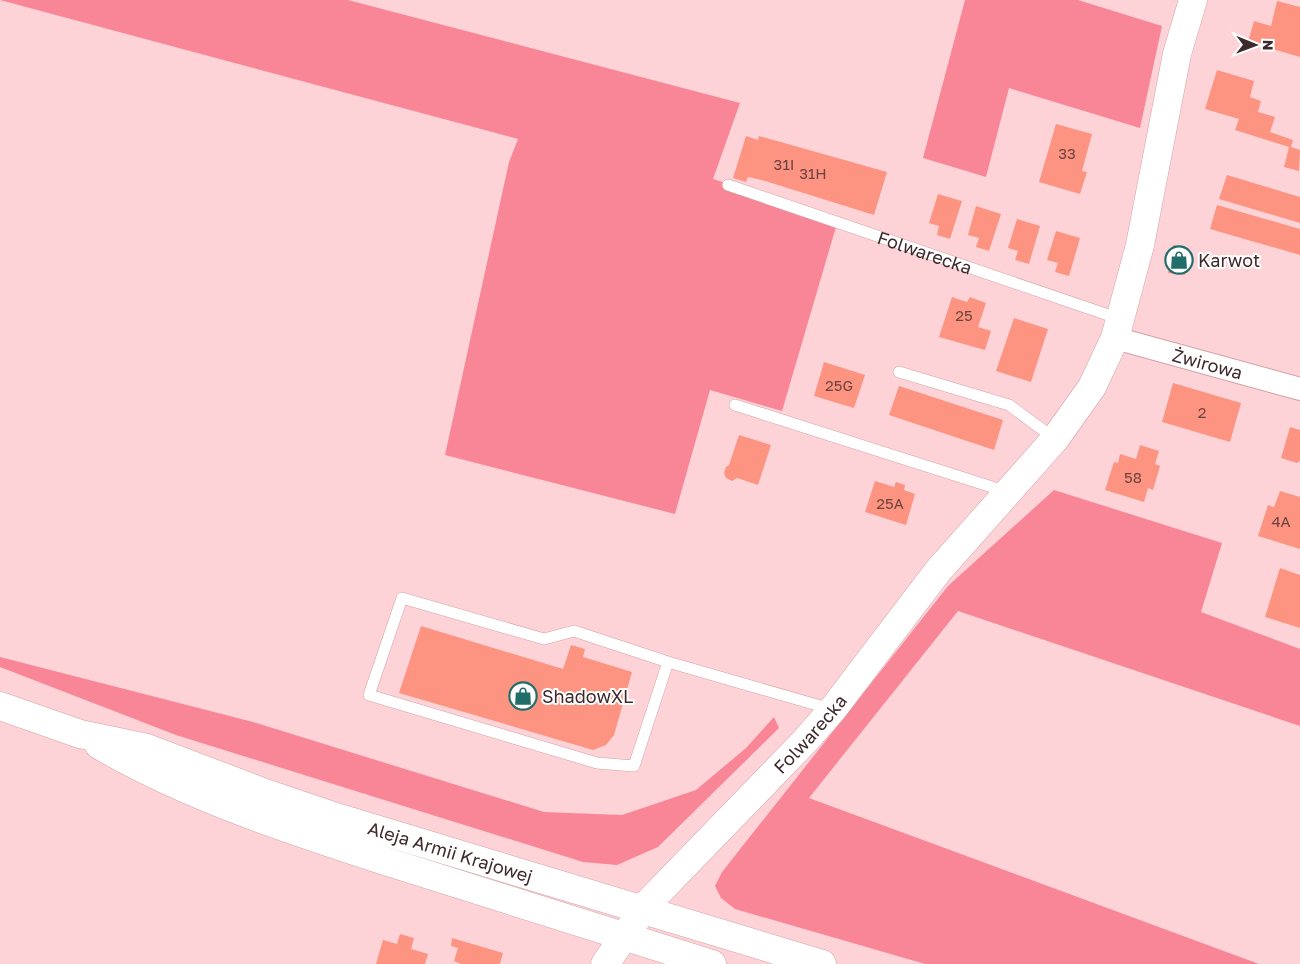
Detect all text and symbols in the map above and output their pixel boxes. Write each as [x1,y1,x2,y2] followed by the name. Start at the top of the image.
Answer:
[1230,20,1280,70] north arrow
[1260,40,1277,51] text: N
[1058,144,1076,162] house number: 33
[774,155,794,173] house number: 31I
[799,164,827,182] house number: 31H
[875,226,975,279] street label: Folwarecka
[1164,245,1194,275] shop icon: Karwot
[1198,249,1260,271] place label: Karwot
[955,306,973,324] house number: 25
[1170,343,1245,384] street label: Żwirowa
[825,376,853,394] house number: 25G
[1198,403,1206,421] house number: 2
[1124,468,1142,486] house number: 58
[876,494,904,512] house number: 25A
[1271,512,1291,530] house number: 4A
[508,681,538,711] shop icon: ShadowXL
[542,685,633,707] place label: ShadowXL
[769,690,851,778] street label: Folwarecka
[365,816,535,887] street label: Aleja Armii Krajowej

